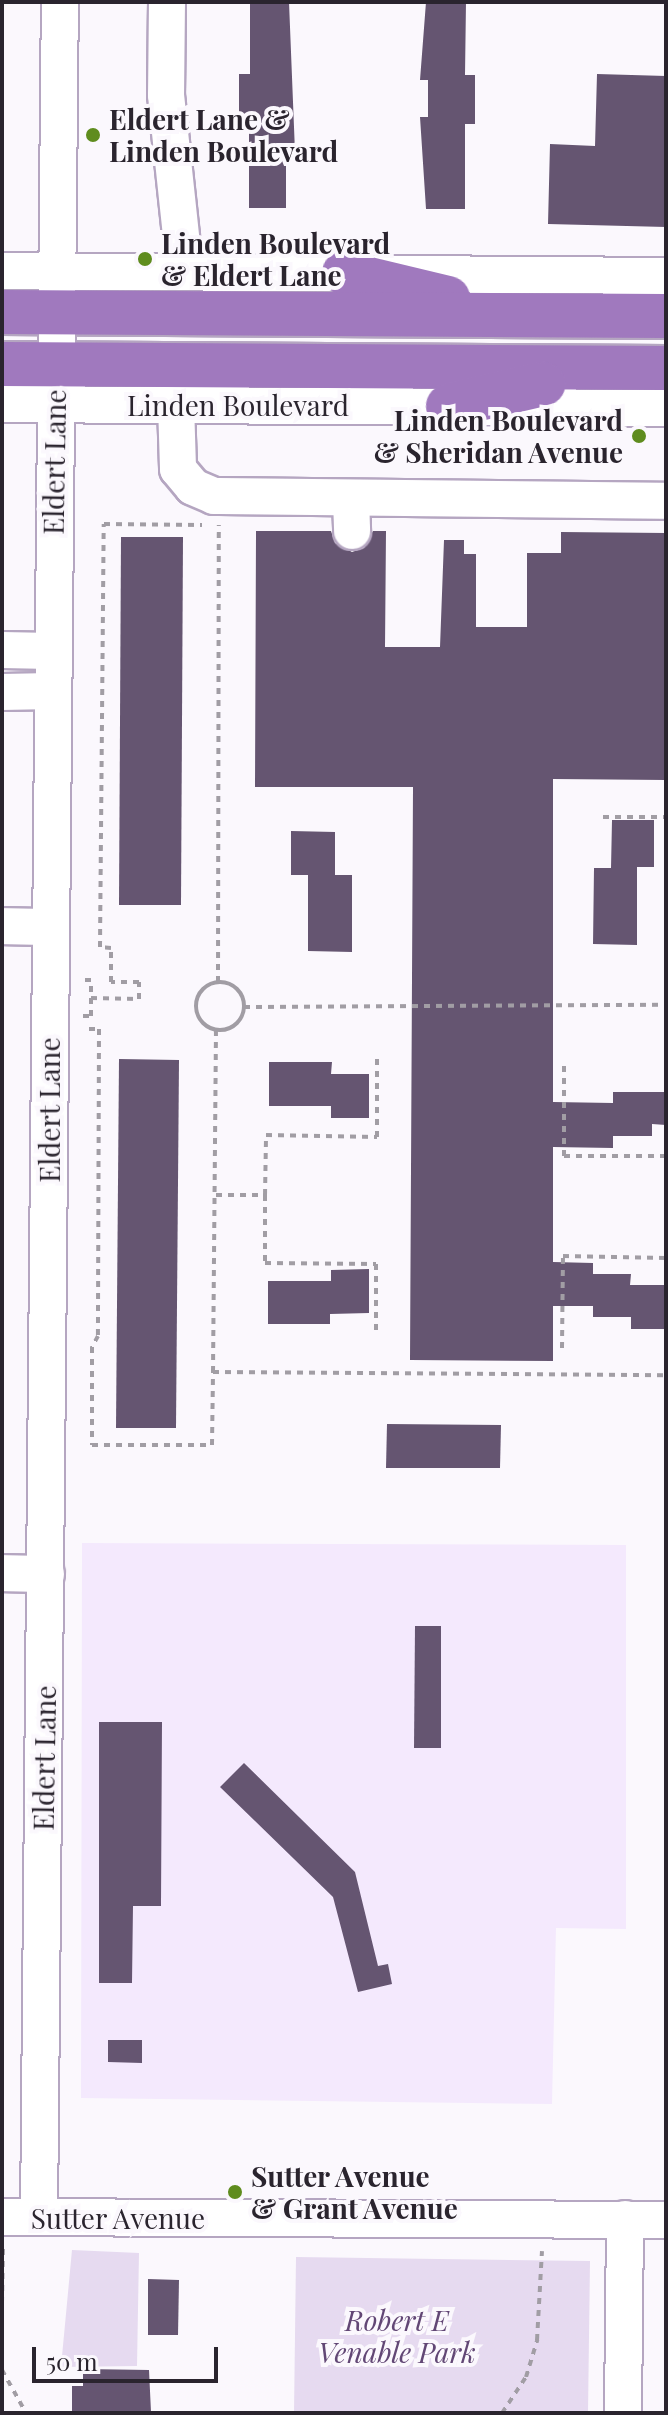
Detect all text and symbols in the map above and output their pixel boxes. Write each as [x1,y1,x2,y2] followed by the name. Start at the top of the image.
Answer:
[109,102,338,168] place label: Eldert Lane & Linden Boulevard
[84,126,102,144] marker: Eldert Lane & Linden Boulevard
[161,226,390,292] place label: Linden Boulevard & Eldert Lane
[136,250,154,268] marker: Linden Boulevard & Eldert Lane
[127,388,349,422] street label: Linden Boulevard
[36,389,72,535] street label: Eldert Lane
[373,403,623,469] place label: Linden Boulevard & Sheridan Avenue
[630,427,648,445] marker: Linden Boulevard & Sheridan Avenue
[32,1037,66,1183] street label: Eldert Lane
[26,1685,62,1831] street label: Eldert Lane
[251,2159,459,2225] place label: Sutter Avenue & Grant Avenue
[226,2183,244,2201] marker: Sutter Avenue & Grant Avenue
[30,2201,206,2235] street label: Sutter Avenue
[318,2303,476,2369] park label: Robert E Venable Park
[36,2331,222,2381] scale bar
[46,2345,98,2377] text: 50 m

